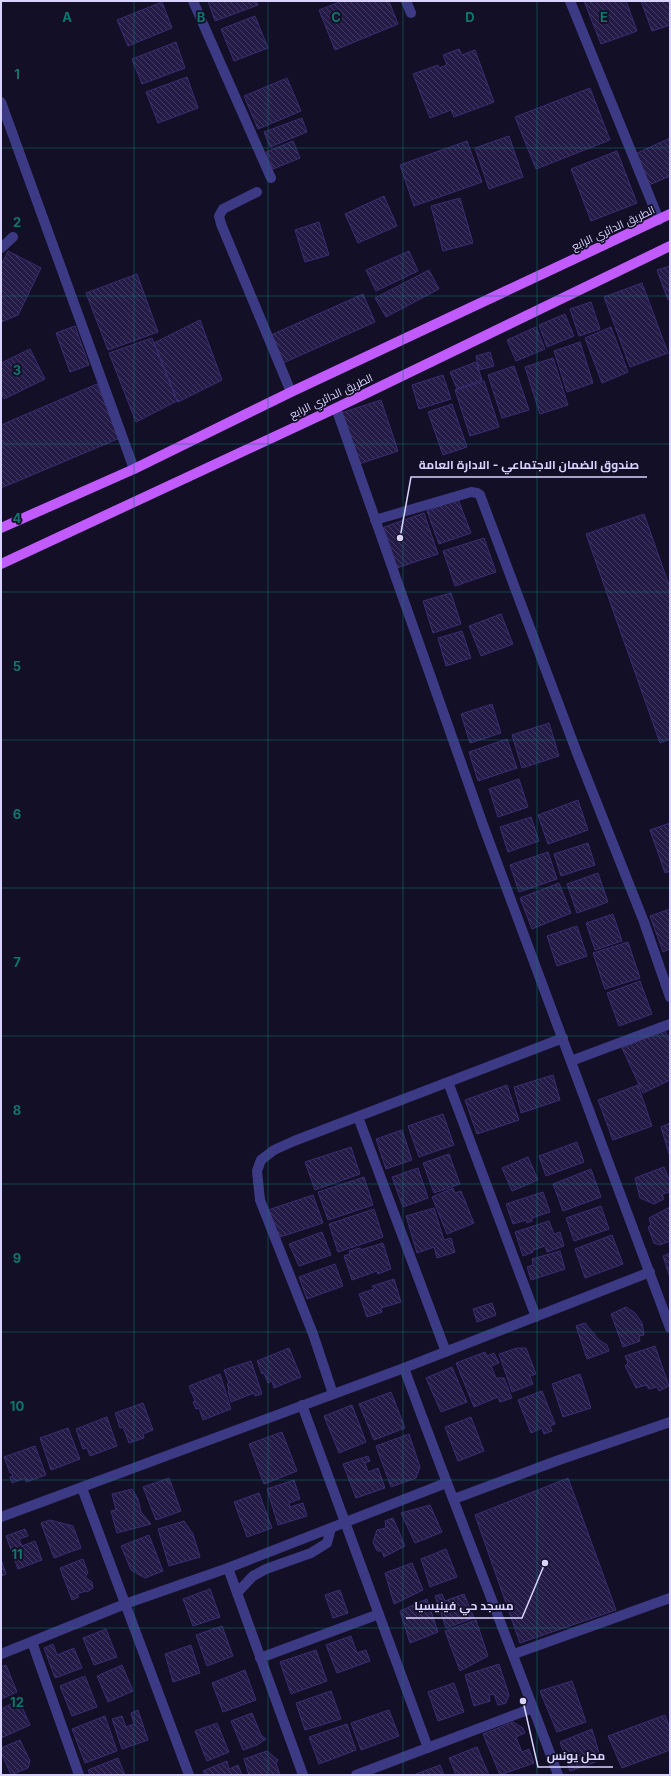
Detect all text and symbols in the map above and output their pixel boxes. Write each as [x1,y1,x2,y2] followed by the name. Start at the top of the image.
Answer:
[62,9,72,25] text: A
[197,9,206,25] text: B
[331,9,341,25] text: C
[465,9,475,25] text: D
[600,9,608,25] text: E
[14,66,20,82] text: 1
[569,203,658,255] street label: الطريق الدائري الرابع
[13,214,21,230] text: 2
[13,362,21,378] text: 3
[287,371,376,423] street label: الطريق الدائري الرابع
[411,453,647,477] callout: صندوق الضمان الاجتماعي - الادارة العامة
[419,457,639,475] text: صندوق الضمان الاجتماعي - الادارة العامة
[13,510,22,526] text: 4
[13,658,21,674] text: 5
[13,806,21,822] text: 6
[13,954,21,970] text: 7
[13,1102,21,1118] text: 8
[13,1250,21,1266] text: 9
[10,1398,24,1414] text: 10
[11,1546,23,1562] text: 11
[406,1594,522,1618] callout: مسجد حي فينيسيا
[414,1598,514,1616] text: مسجد حي فينيسيا
[10,1694,24,1710] text: 12
[538,1743,613,1767] callout: محل يونس
[547,1748,605,1764] text: محل يونس

